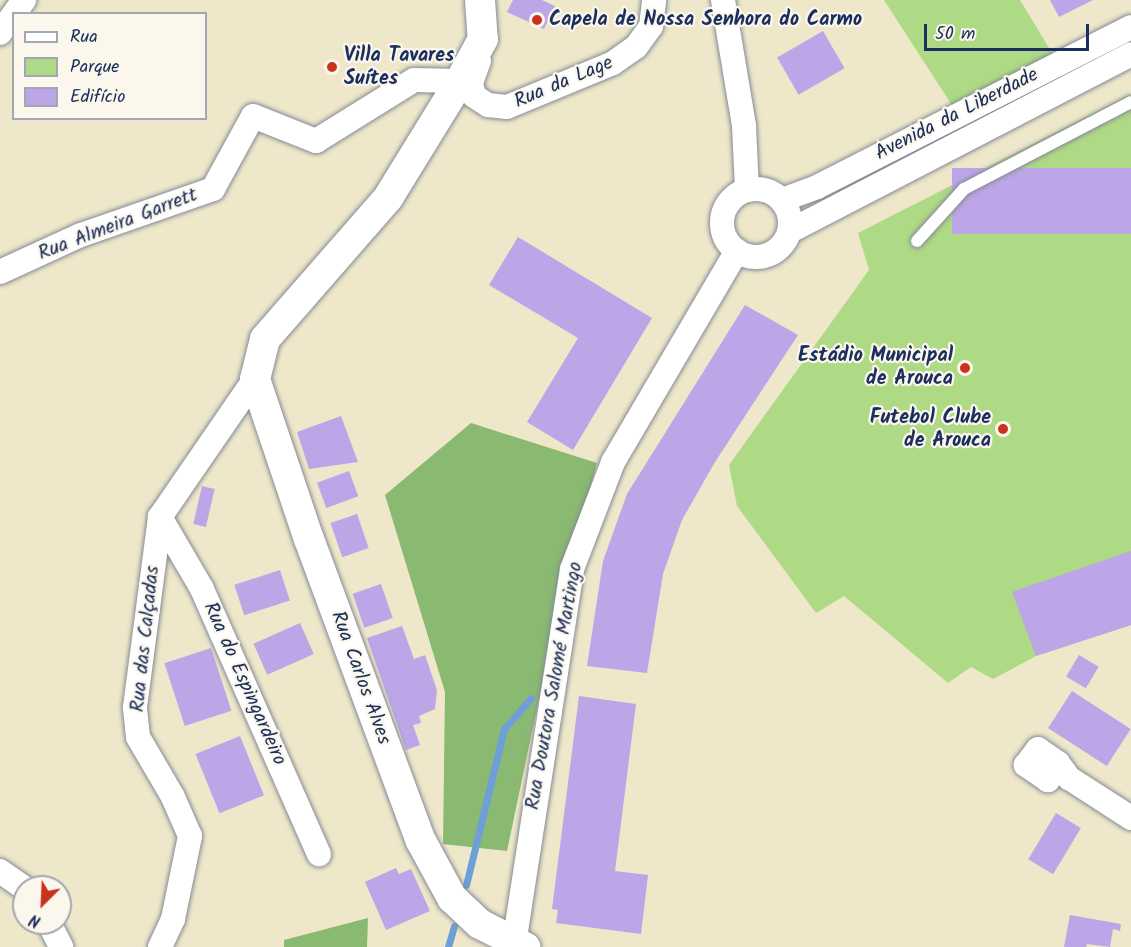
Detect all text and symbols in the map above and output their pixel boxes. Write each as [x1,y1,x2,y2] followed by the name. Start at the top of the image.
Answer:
[549,8,862,32] place label: Capela de Nossa Senhora do Carmo
[12,12,207,120] legend
[927,12,1092,50] scale bar
[530,13,544,27] marker: Capela de Nossa Senhora do Carmo
[935,20,975,49] text: 50 m
[70,23,98,52] text: Rua
[344,44,454,91] place label: Villa Tavares Suítes
[511,51,617,115] street label: Rua da Lage
[70,53,119,82] text: Parque
[325,60,339,74] marker: Villa Tavares Suítes
[871,63,1043,167] street label: Avenida da Liberdade
[70,83,125,112] text: Edifício
[35,184,201,266] street label: Rua Almeira Garrett
[798,344,953,391] place label: Estádio Municipal de Arouca
[958,361,972,375] marker: Estádio Municipal de Arouca
[870,406,991,453] place label: Futebol Clube de Arouca
[996,422,1010,436] marker: Futebol Clube de Arouca
[521,560,589,812] street label: Rua Doutora Salomé Martingo
[126,565,166,713] street label: Rua das Calçadas
[197,599,291,769] street label: Rua do Espingardeiro
[325,608,395,748] street label: Rua Carlos Alves
[12,875,72,935] north arrow
[26,907,45,934] text: N

